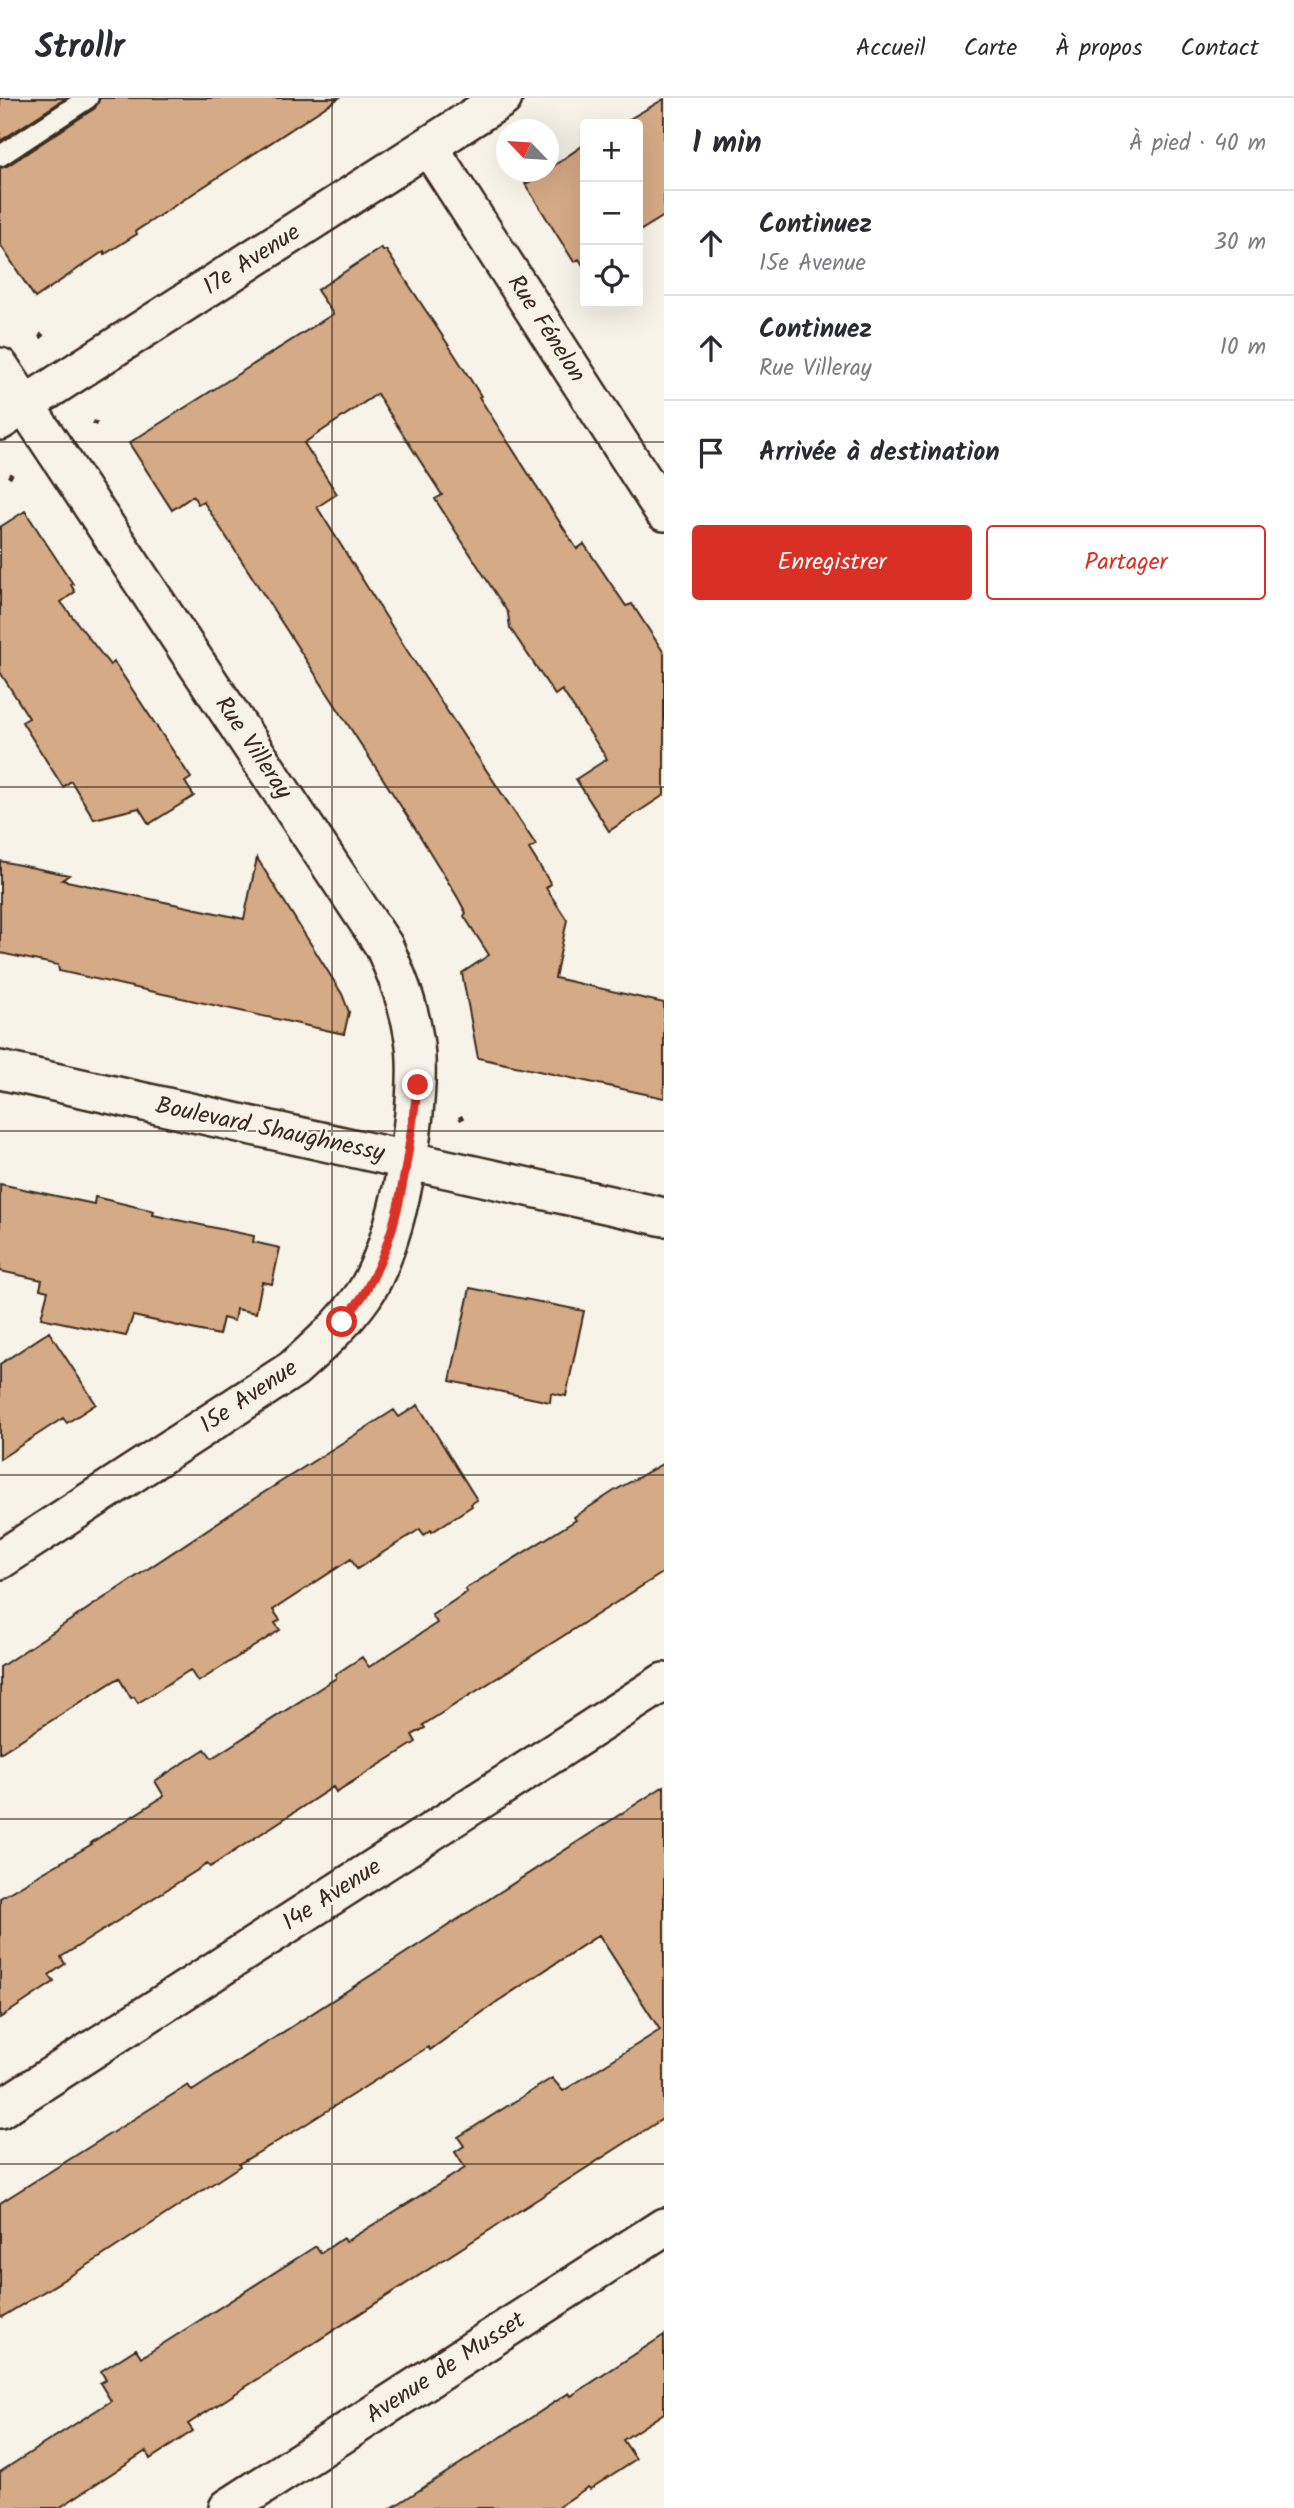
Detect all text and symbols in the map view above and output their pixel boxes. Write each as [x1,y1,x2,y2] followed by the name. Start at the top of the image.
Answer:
[35,22,125,75] text: Strollr
[856,29,926,68] text: Accueil
[964,29,1017,68] text: Carte
[1055,29,1142,68] text: À propos
[1180,29,1259,68] text: Contact
[496,119,559,182] north arrow
[580,119,643,308] map controls
[580,119,643,182] button: +
[692,120,762,168] text: 1 min
[1129,126,1266,162] text: À pied · 40 m
[580,182,643,245] button: −
[759,204,872,246] text: Continuez
[195,214,309,306] street label: 17e Avenue
[692,224,730,262] icon: ahead
[1214,225,1266,261] text: 30 m
[580,245,643,308] button: locate
[759,246,866,282] text: 15e Avenue
[496,267,596,391] street label: Rue Fénelon
[759,309,872,351] text: Continuez
[692,329,730,367] icon: ahead
[1220,330,1266,366] text: 10 m
[759,351,872,387] text: Rue Villeray
[759,432,1000,474] text: Arrivée à destination
[692,434,730,472] icon: arrive
[692,525,972,600] button: Enregistrer
[986,525,1266,600] button: Partager
[204,688,302,808] street label: Rue Villeray
[402,1069,433,1100] route end
[152,1087,389,1173] street label: Boulevard Shaughnessy
[326,1306,357,1337] route start
[192,1350,306,1444] street label: 15e Avenue
[274,1848,390,1942] street label: 14e Avenue
[358,2301,534,2434] street label: Avenue de Musset

